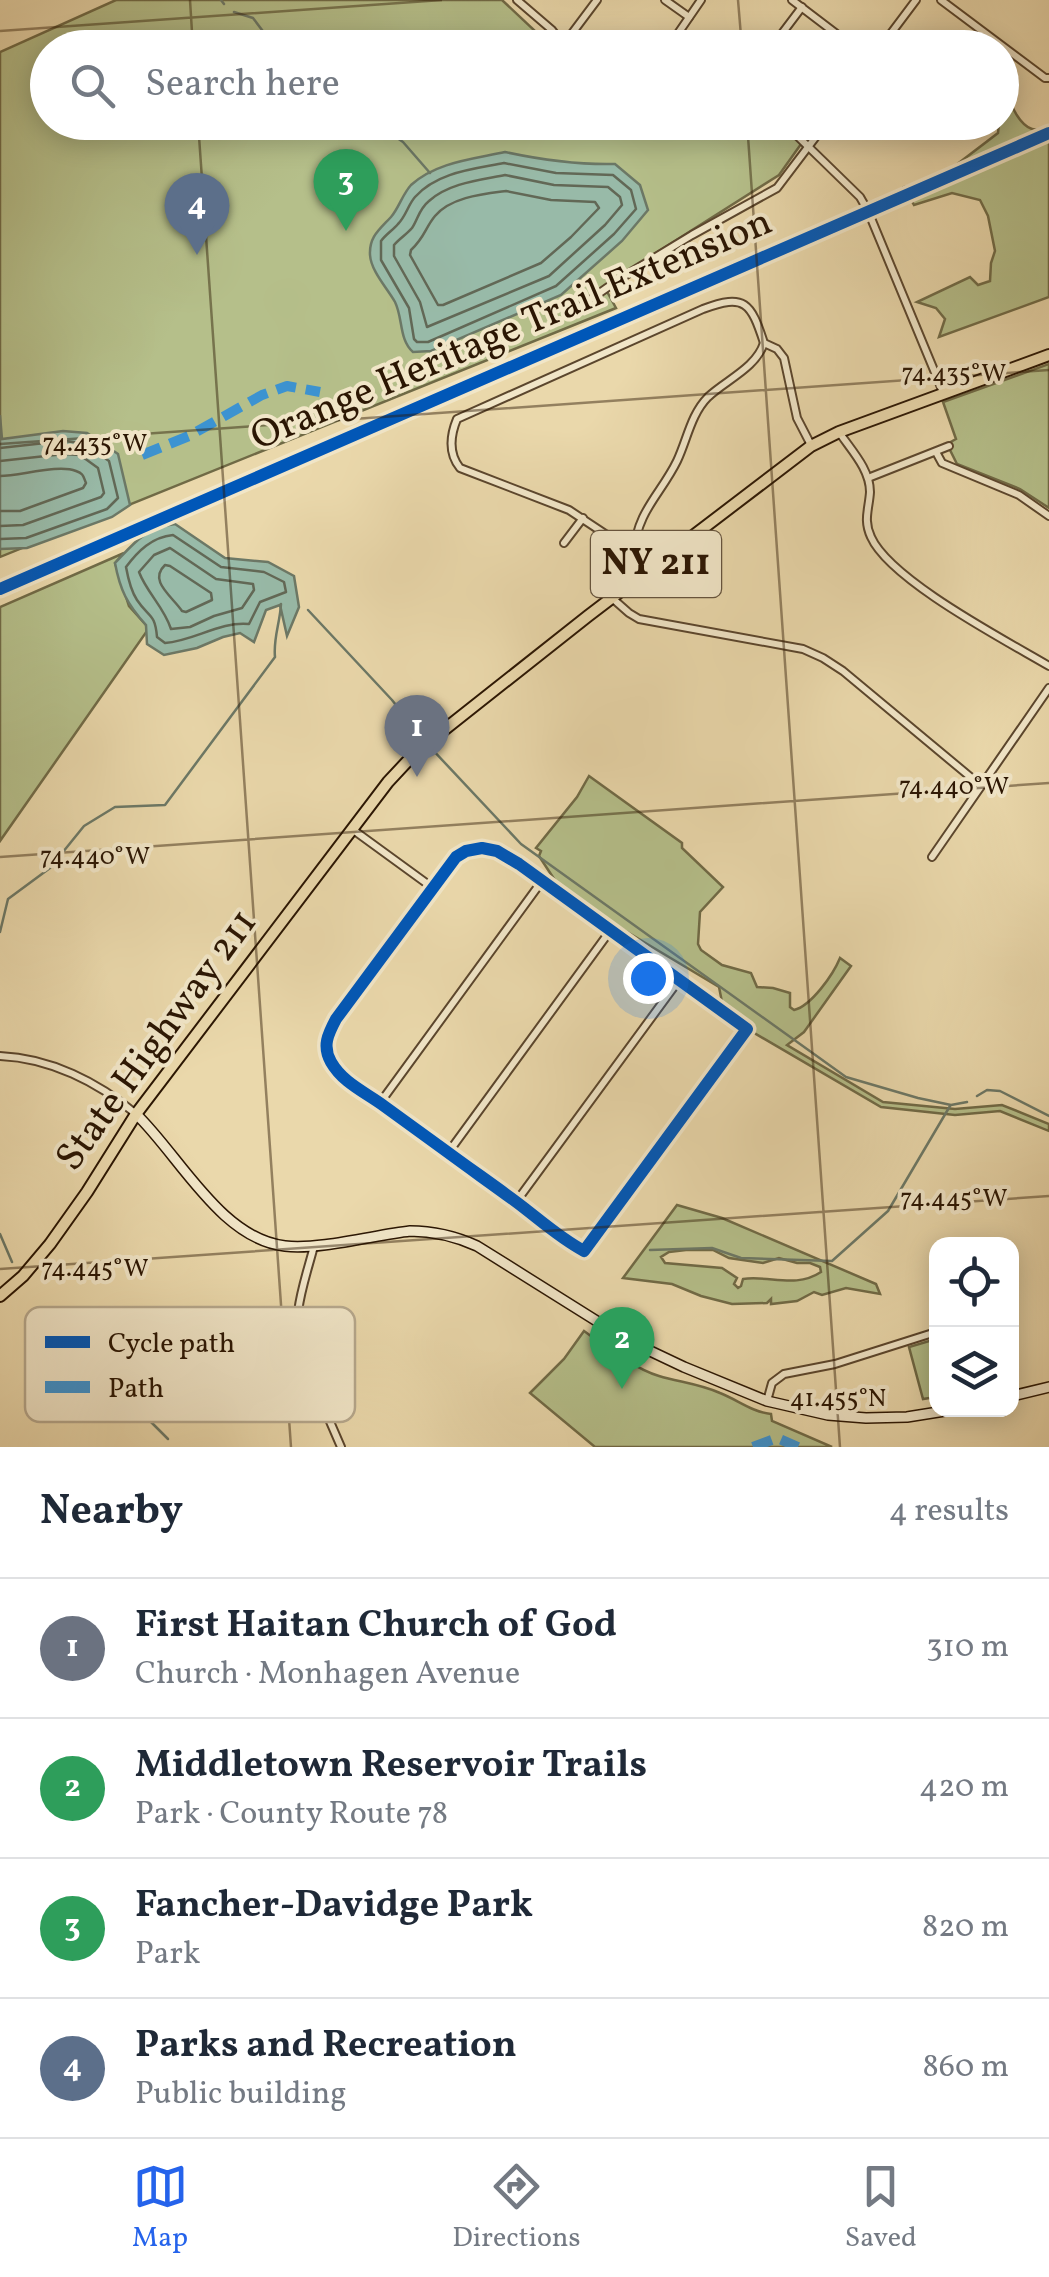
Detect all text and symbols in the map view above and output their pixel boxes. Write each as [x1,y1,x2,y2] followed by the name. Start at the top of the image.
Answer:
[30,30,1019,140] search box
[65,58,120,113] icon: search
[145,59,340,112] text: Search here
[314,148,378,231] pin: 3
[164,172,230,255] pin: 4
[243,196,781,466] street label: Orange Heritage Trail Extension
[902,357,1006,392] text: 74.435°W
[43,427,147,462] text: 74.435°W
[591,531,721,597] road number: NY 211
[384,694,450,777] pin: 1
[899,770,1009,805] text: 74.440°W
[40,840,150,875] text: 74.440°W
[44,899,272,1183] street label: State Highway 211
[623,953,674,1004] your location
[900,1182,1008,1217] text: 74.445°W
[929,1237,1019,1417] map controls
[929,1237,1019,1327] button: locate
[41,1252,149,1287] text: 74.445°W
[590,1306,654,1389] pin: 2
[25,1307,355,1422] legend
[108,1325,235,1364] text: Cycle path
[929,1327,1019,1417] button: layers
[108,1370,164,1409] text: Path
[790,1382,886,1417] text: 41.455°N
[40,1483,183,1542] text: Nearby
[889,1490,1009,1534] text: 4 results
[135,1600,617,1653] text: First Haitan Church of God
[66,1626,79,1670] text: 1
[926,1626,1009,1670] text: 310 m
[135,1653,520,1697] text: Church · Monhagen Avenue
[135,1740,647,1793] text: Middletown Reservoir Trails
[64,1766,81,1810] text: 2
[919,1766,1009,1810] text: 420 m
[135,1793,448,1837] text: Park · County Route 78
[135,1880,533,1933] text: Fancher-Davidge Park
[64,1906,81,1950] text: 3
[922,1906,1009,1950] text: 820 m
[135,1933,200,1977] text: Park
[135,2020,517,2073] text: Parks and Recreation
[63,2046,82,2090] text: 4
[923,2046,1009,2090] text: 860 m
[135,2073,347,2117] text: Public building
[132,2159,188,2258] tab: Map
[452,2159,581,2258] tab: Directions
[845,2159,917,2258] tab: Saved

